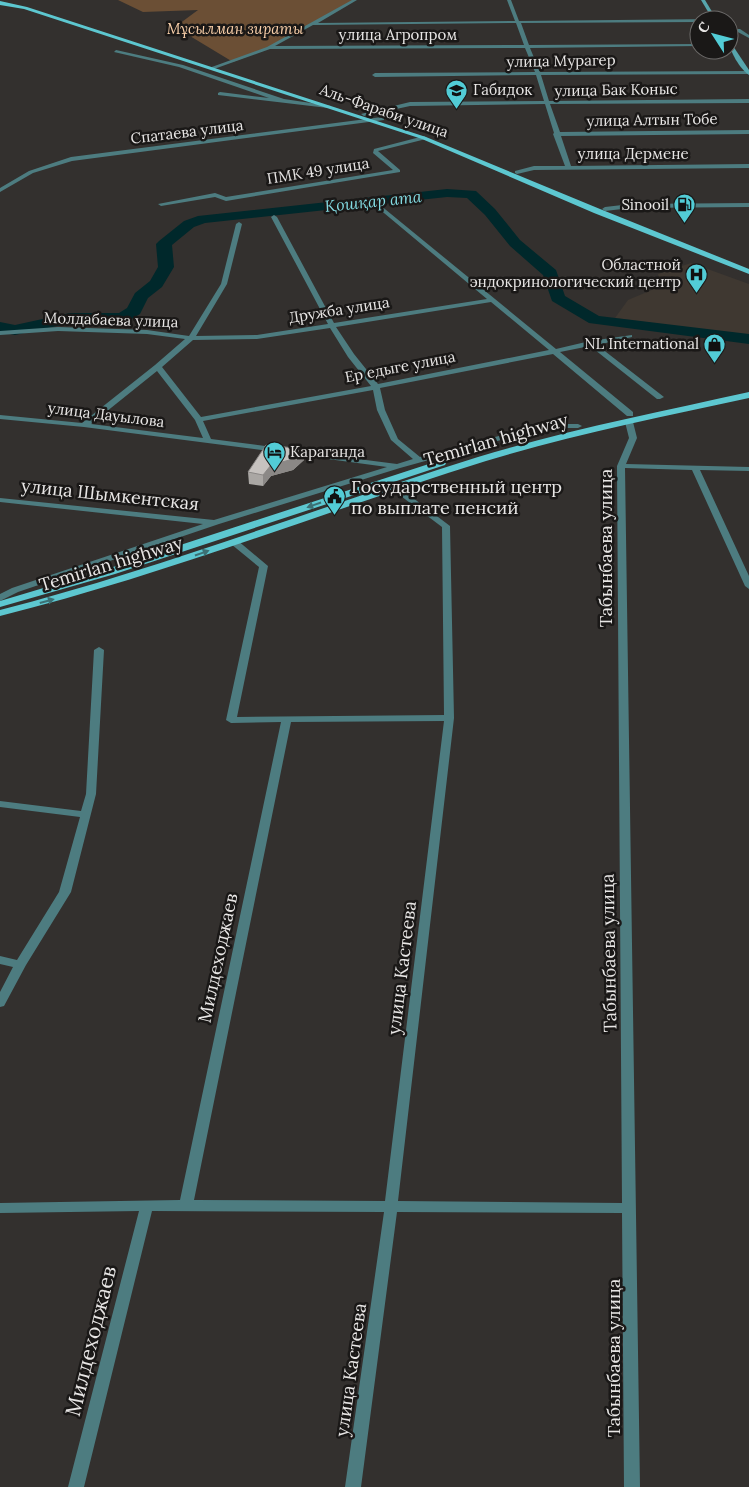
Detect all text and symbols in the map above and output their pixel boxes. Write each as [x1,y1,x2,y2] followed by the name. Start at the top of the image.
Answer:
[689,10,739,60] north arrow
[693,18,714,37] text: С
[167,19,304,38] park label: Мұсылман зираты
[339,25,457,44] street label: улица Агропром
[506,50,616,71] street label: улица Мурагер
[445,78,469,109] school or university icon: Габидок
[316,79,451,141] street label: Аль-Фараби улица
[554,79,678,100] street label: улица Бак Коныс
[473,80,532,99] place label: Габидок
[586,109,718,130] street label: улица Алтын Тобе
[130,115,245,148] street label: Спатаева улица
[577,144,689,163] street label: улица Дермене
[265,153,371,188] street label: ПМК 49 улица
[324,186,423,216] water label: Қошқар ата
[673,193,697,224] fuel station icon: Sinooil
[621,195,669,214] place label: Sinooil
[470,255,681,291] place label: Областной эндокринологический центр
[685,262,709,293] hospital icon: Областной эндокринологический центр
[287,292,391,327] street label: Дружба улица
[43,308,179,331] street label: Молдабаева улица
[703,332,727,363] shop icon: NL International
[584,334,699,353] place label: NL International
[343,346,457,387] street label: Ер едыге улица
[47,398,166,431] street label: улица Дауылова
[421,408,571,471] street label: Temirlan highway
[262,440,286,471] hotel icon: Караганда
[290,442,365,461] place label: Караганда
[594,469,617,627] street label: Табынбаева улица
[20,474,200,515] street label: улица Шымкентская
[351,475,562,519] place label: Государственный центр по выплате пенсий
[323,485,347,516] public building icon: Государственный центр по выплате пенсий
[306,501,321,509] one-way arrow
[36,531,186,596] street label: Temirlan highway
[195,549,210,556] one-way arrow
[40,597,55,605] one-way arrow
[596,873,621,1033] street label: Табынбаева улица
[193,891,242,1025] street label: Милдеходжаев
[382,900,421,1036] street label: улица Кастеева
[59,1263,122,1419] street label: Милдеходжаев
[602,1279,625,1437] street label: Табынбаева улица
[330,1302,371,1438] street label: улица Кастеева

